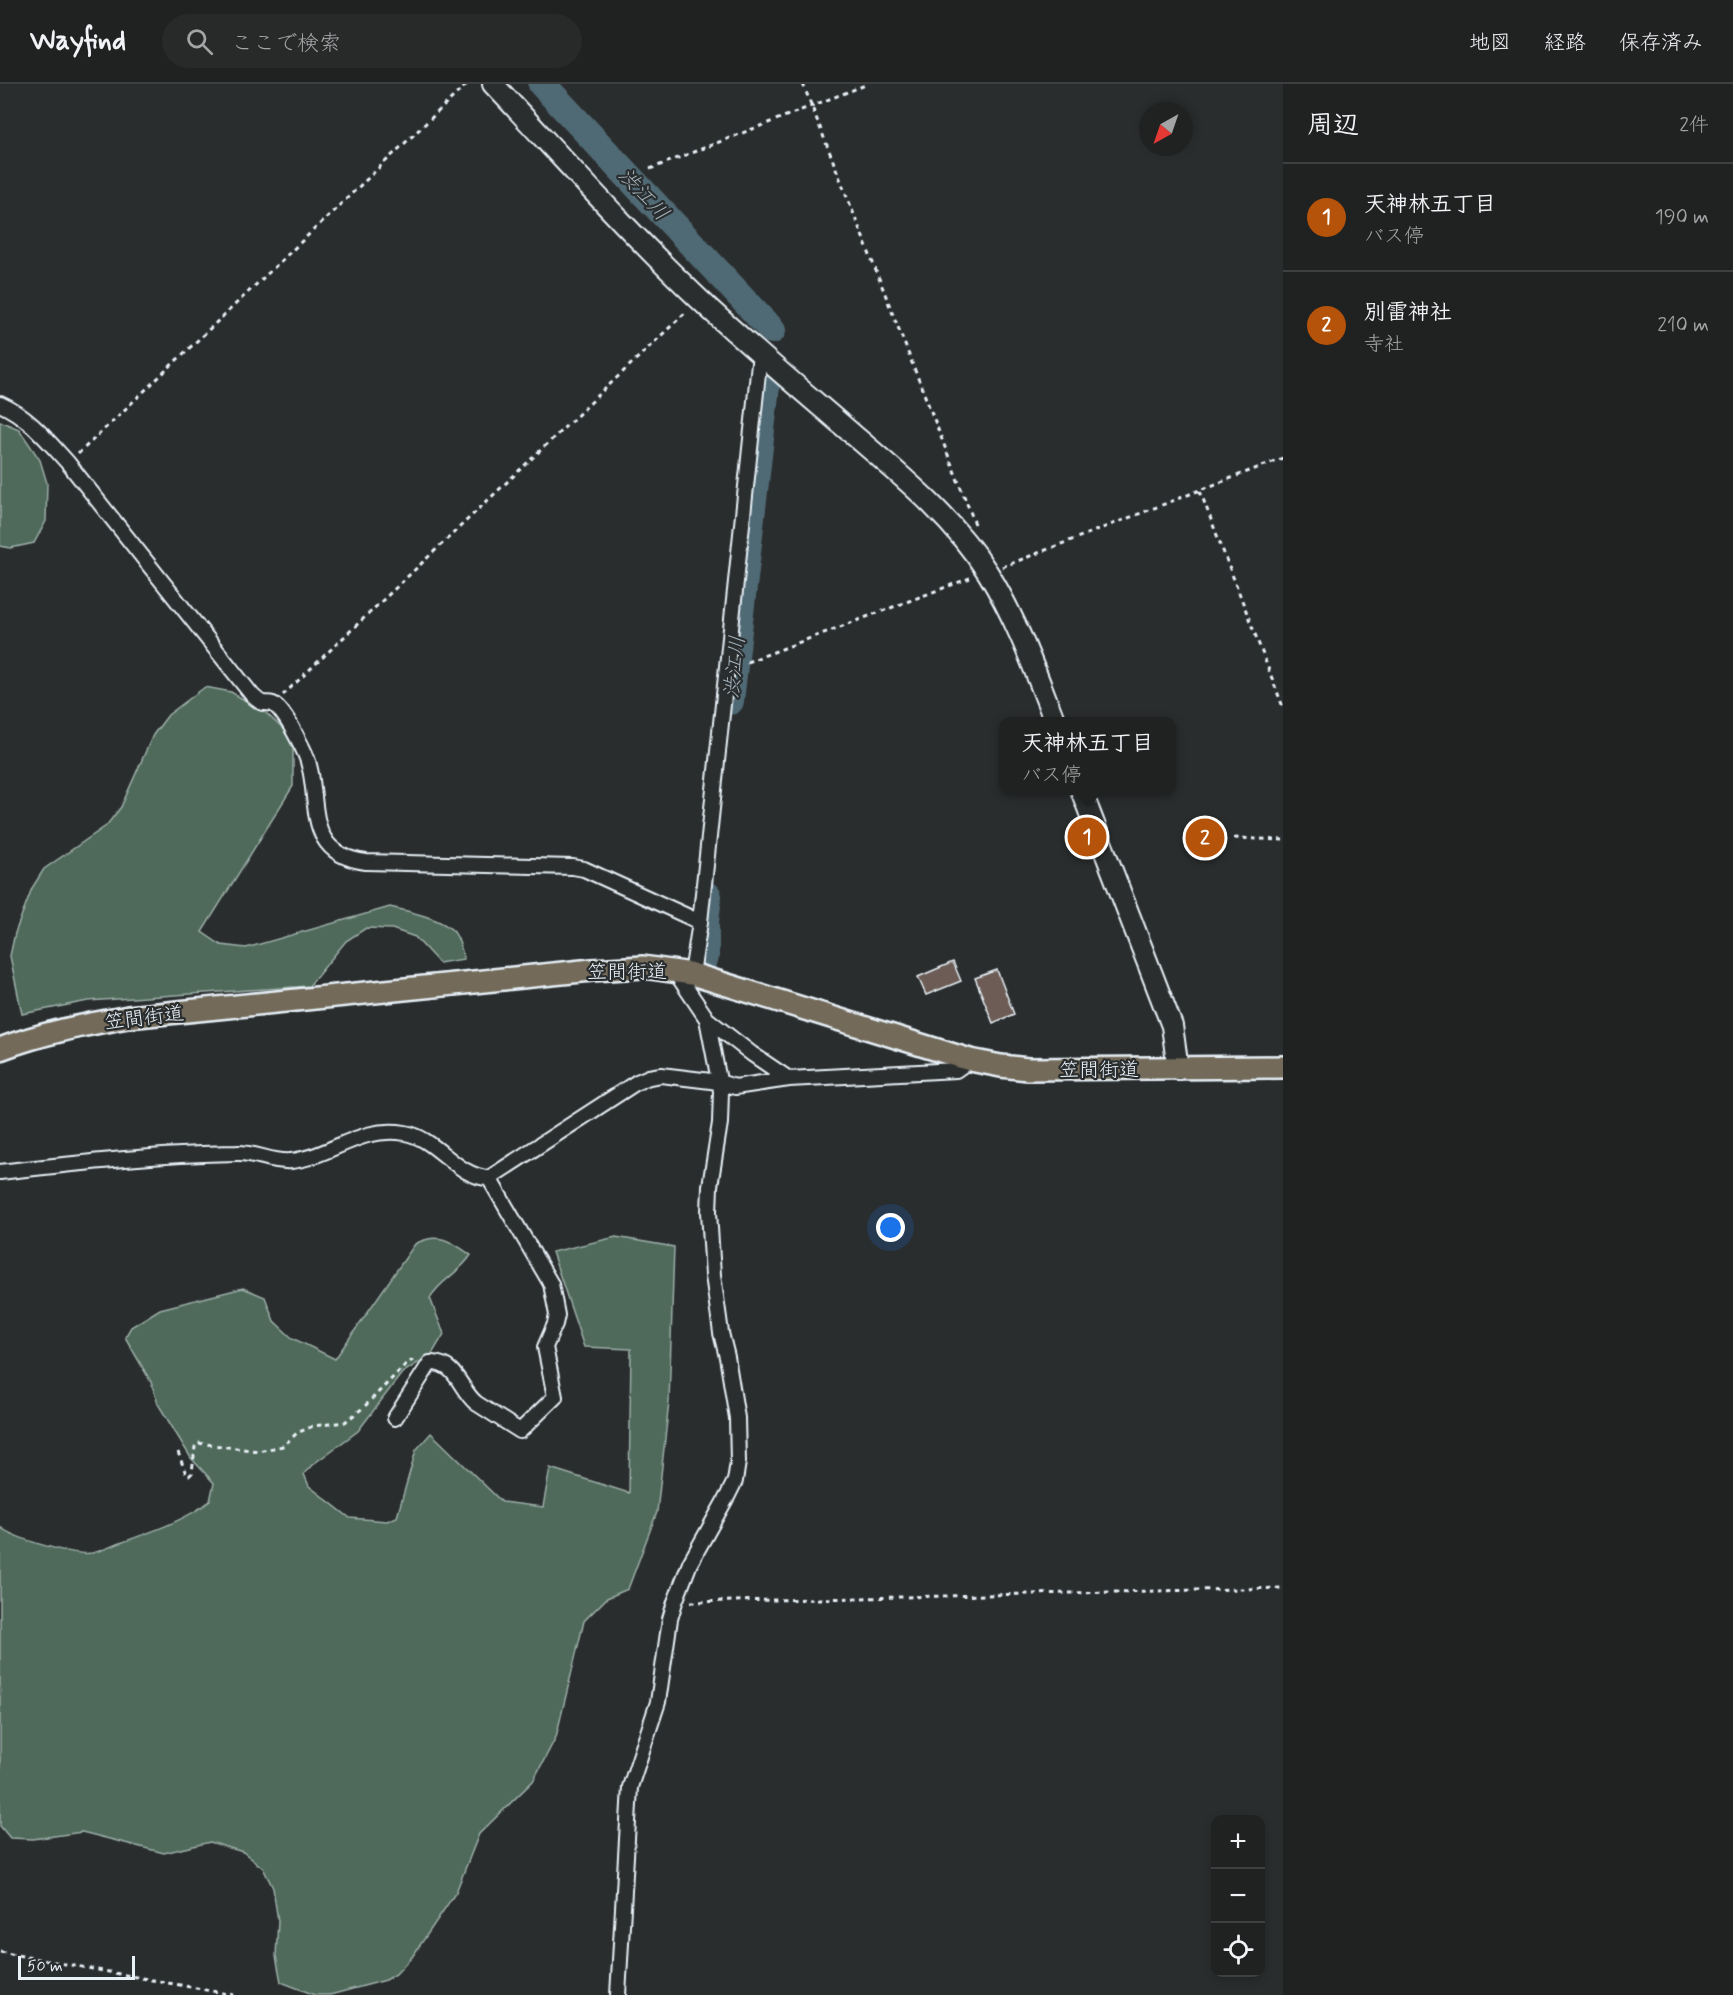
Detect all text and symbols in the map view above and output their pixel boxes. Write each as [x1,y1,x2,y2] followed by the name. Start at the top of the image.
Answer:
[162,14,582,68] search box
[30,23,126,60] text: Wayfind
[183,25,216,58] icon: search
[1469,29,1511,57] text: 地図
[1544,29,1586,57] text: 経路
[1619,29,1703,57] text: 保存済み
[231,30,341,58] text: ここで検索
[1139,102,1193,156] north arrow
[1307,109,1359,143] text: 周辺
[1679,112,1709,139] text: 2件
[612,162,675,227] water label: 渋江川
[1364,191,1496,219] text: 天神林五丁目
[1322,204,1331,231] text: 1
[1655,204,1709,231] text: 190 m
[1364,223,1424,250] text: バス停
[1364,299,1452,327] text: 別雷神社
[1322,312,1331,339] text: 2
[1657,312,1709,339] text: 210 m
[1364,331,1404,358] text: 寺社
[718,634,752,700] water label: 渋江川
[999,717,1176,795] popup
[1021,730,1154,758] text: 天神林五丁目
[1021,762,1081,789] text: バス停
[1068,814,1106,860] pin: 1
[1186,816,1224,861] pin: 2
[587,959,667,986] street label: 笠間街道
[103,1000,186,1037] street label: 笠間街道
[1059,1057,1139,1084] street label: 笠間街道
[876,1213,905,1242] your location
[1211,1815,1265,1977] map controls
[1211,1815,1265,1869] button: +
[1211,1869,1265,1923] button: −
[1211,1923,1265,1977] button: locate
[18,1953,135,1980] scale bar
[27,1956,63,1977] text: 50 m

